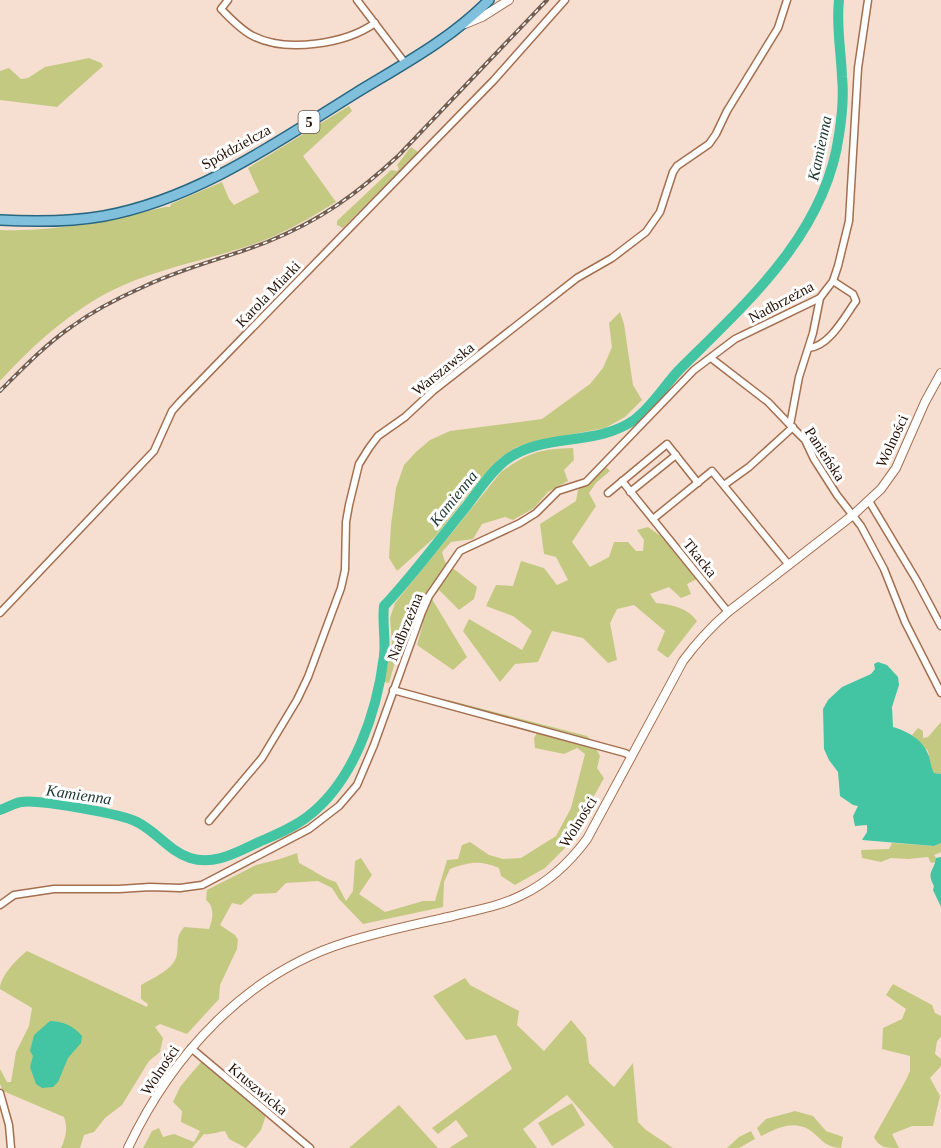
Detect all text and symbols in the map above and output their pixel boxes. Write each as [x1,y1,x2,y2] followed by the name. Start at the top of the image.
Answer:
[298,111,320,133] road number: 5
[804,114,835,183] water label: Kamienna
[199,121,274,173] street label: Spółdzielcza
[233,258,303,330] street label: Karola Miarki
[746,278,817,326] street label: Nadbrzeżna
[409,339,477,399] street label: Warszawska
[873,412,911,470] street label: Wolności
[802,424,848,484] street label: Panieńska
[425,467,481,530] water label: Kamienna
[680,536,720,580] street label: Tkacka
[384,590,426,663] street label: Nadbrzeżna
[44,781,113,807] water label: Kamienna
[556,794,600,850] street label: Wolności
[138,1042,182,1098] street label: Wolności
[225,1060,291,1118] street label: Kruszwicka

